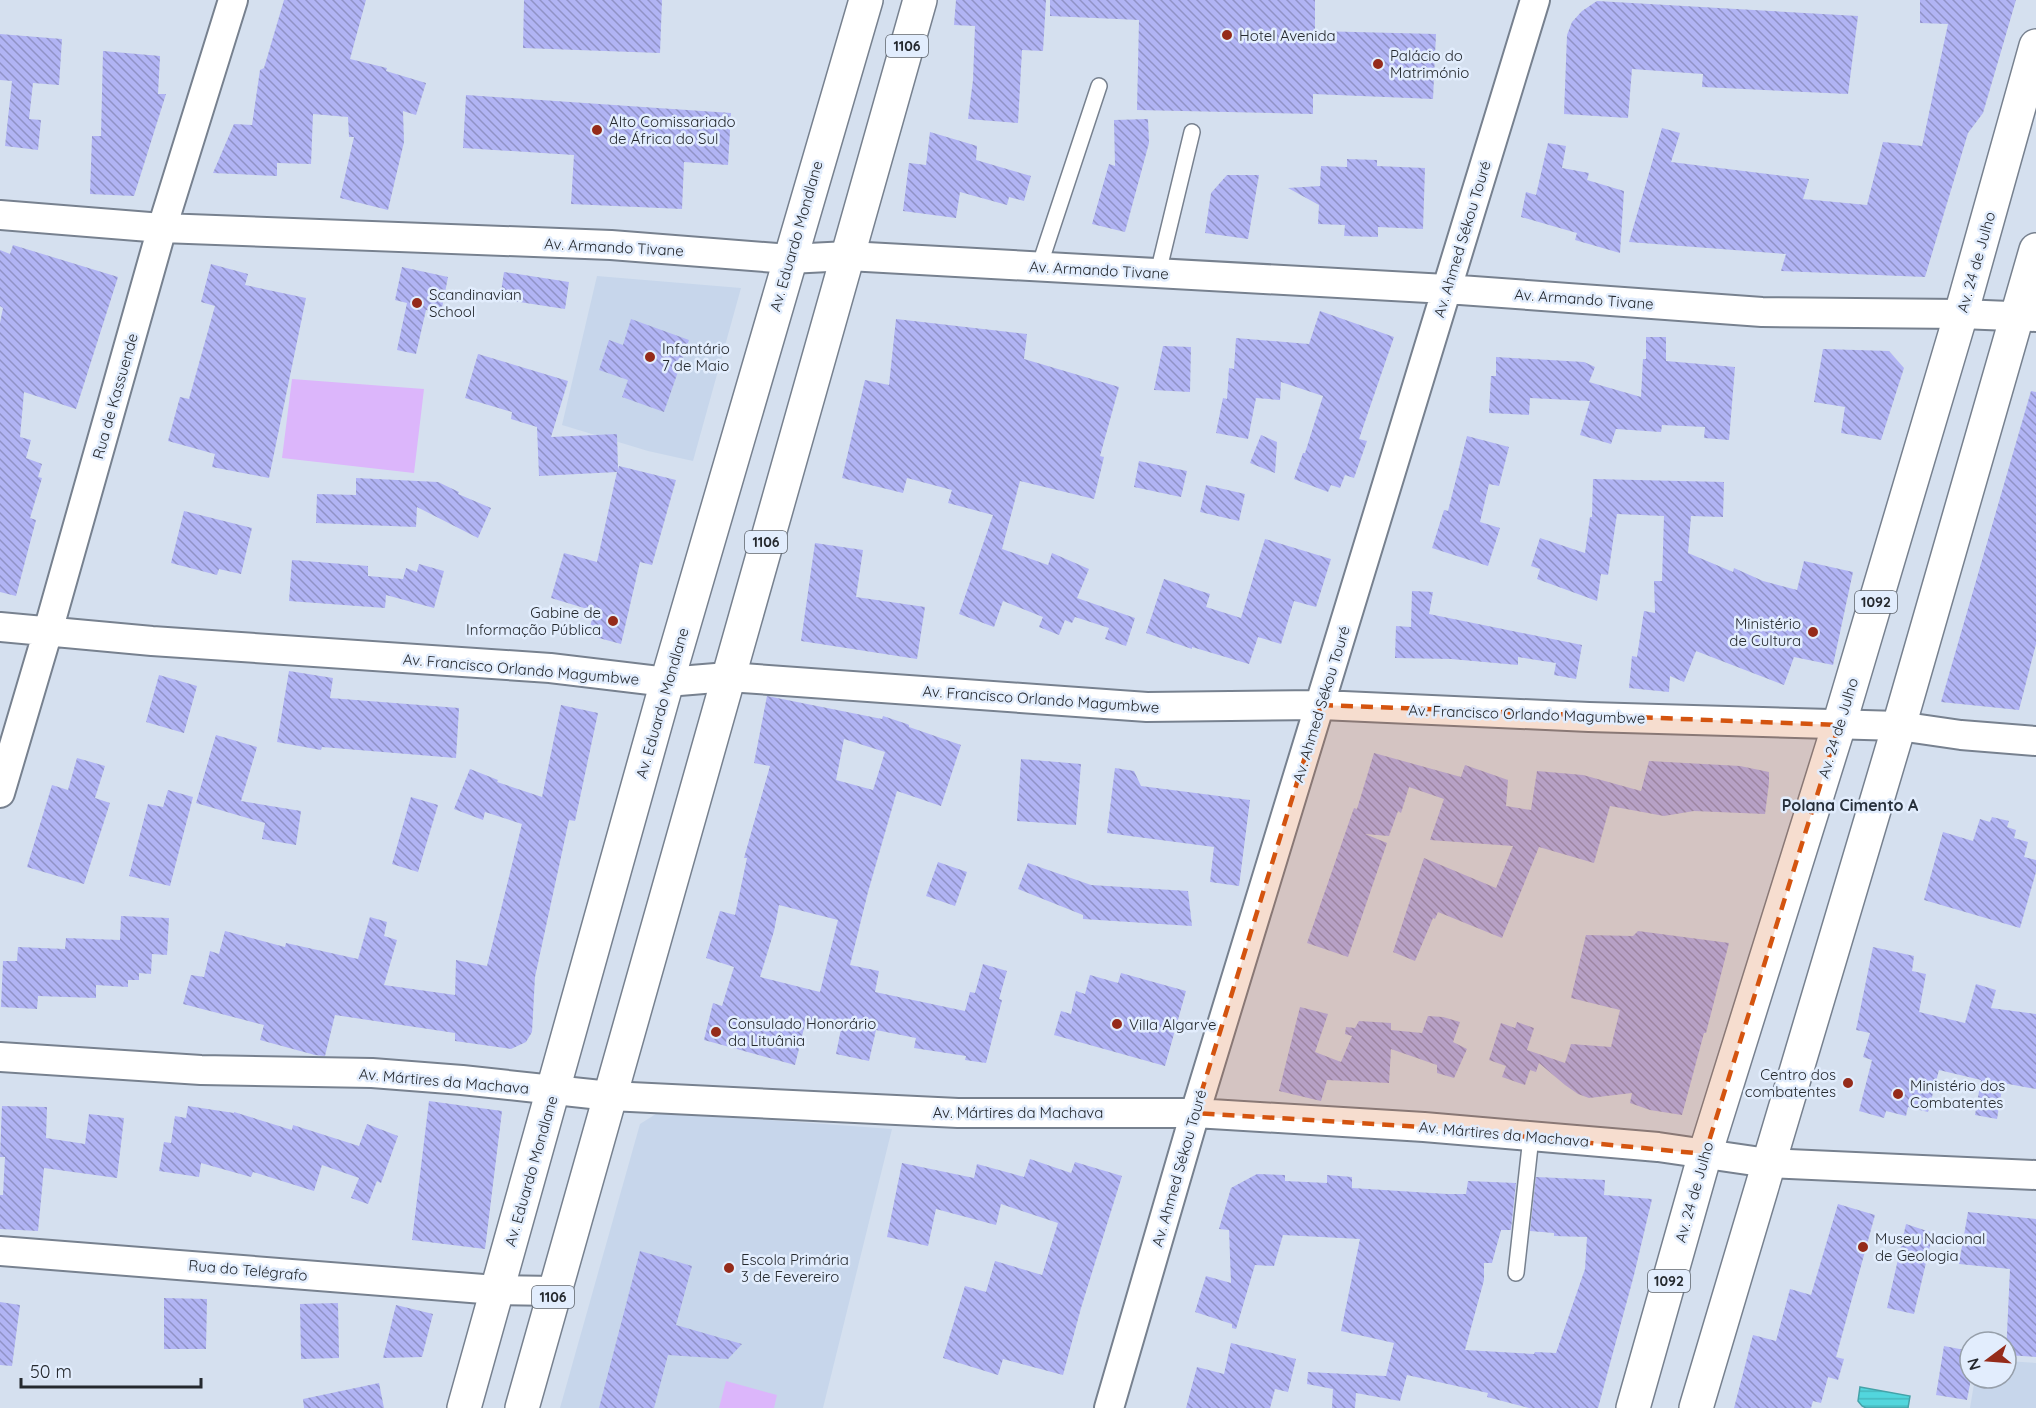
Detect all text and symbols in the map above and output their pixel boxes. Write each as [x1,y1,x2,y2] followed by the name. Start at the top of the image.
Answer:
[1239,26,1336,45] place label: Hotel Avenida
[1220,28,1234,42] marker: Hotel Avenida
[886,35,928,57] road number: 1106
[1390,46,1469,82] place label: Palácio do Matrimónio
[1371,57,1385,71] marker: Palácio do Matrimónio
[609,112,736,148] place label: Alto Comissariado de África do Sul
[590,123,604,137] marker: Alto Comissariado de África do Sul
[765,158,827,314] street label: Av. Eduardo Mondlane
[1429,158,1495,320] street label: Av. Ahmed Sékou Touré
[1953,209,1999,315] street label: Av. 24 de Julho
[544,234,684,260] street label: Av. Armando Tivane
[1029,257,1169,283] street label: Av. Armando Tivane
[429,285,522,321] place label: Scandinavian School
[1514,285,1654,313] street label: Av. Armando Tivane
[410,296,424,310] marker: Scandinavian School
[88,331,142,461] street label: Rua de Kassuende
[662,339,730,375] place label: Infantário 7 de Maio
[643,350,657,364] marker: Infantário 7 de Maio
[745,531,787,553] road number: 1106
[1855,591,1897,613] road number: 1092
[466,603,601,639] place label: Gabine de Informação Pública
[606,614,620,628] marker: Gabine de Informação Pública
[1729,614,1801,650] place label: Ministério de Cultura
[1288,623,1354,785] street label: Av. Ahmed Sékou Touré
[631,625,693,781] street label: Av. Eduardo Mondlane
[1806,625,1820,639] marker: Ministério de Cultura
[402,649,640,689] street label: Av. Francisco Orlando Magumbwe
[1814,676,1862,780] street label: Av. 24 de Julho
[922,681,1160,717] street label: Av. Francisco Orlando Magumbwe
[1408,700,1646,728] street label: Av. Francisco Orlando Magumbwe
[1782,795,1919,815] district label: Polana Cimento A
[728,1014,876,1050] place label: Consulado Honorário da Lituânia
[1129,1015,1217,1034] place label: Villa Algarve
[1110,1017,1124,1031] marker: Villa Algarve
[709,1025,723,1039] marker: Consulado Honorário da Lituânia
[358,1064,530,1098] street label: Av. Mártires da Machava
[1745,1065,1836,1101] place label: Centro dos combatentes
[1841,1076,1855,1090] marker: Centro dos combatentes
[1910,1076,2005,1112] place label: Ministério dos Combatentes
[1147,1087,1211,1249] street label: Av. Ahmed Sékou Touré
[1891,1087,1905,1101] marker: Ministério dos Combatentes
[500,1093,562,1249] street label: Av. Eduardo Mondlane
[933,1103,1103,1122] street label: Av. Mártires da Machava
[1418,1117,1590,1151] street label: Av. Mártires da Machava
[1671,1139,1717,1245] street label: Av. 24 de Julho
[1875,1229,1985,1265] place label: Museu Nacional de Geologia
[1856,1240,1870,1254] marker: Museu Nacional de Geologia
[741,1250,849,1286] place label: Escola Primária 3 de Fevereiro
[188,1255,308,1285] street label: Rua do Telégrafo
[722,1261,736,1275] marker: Escola Primária 3 de Fevereiro
[1648,1270,1690,1292] road number: 1092
[532,1286,574,1308] road number: 1106
[1958,1330,2018,1390] north arrow
[21,1351,201,1389] scale bar
[1962,1356,1985,1373] text: N
[30,1360,72,1383] text: 50 m

